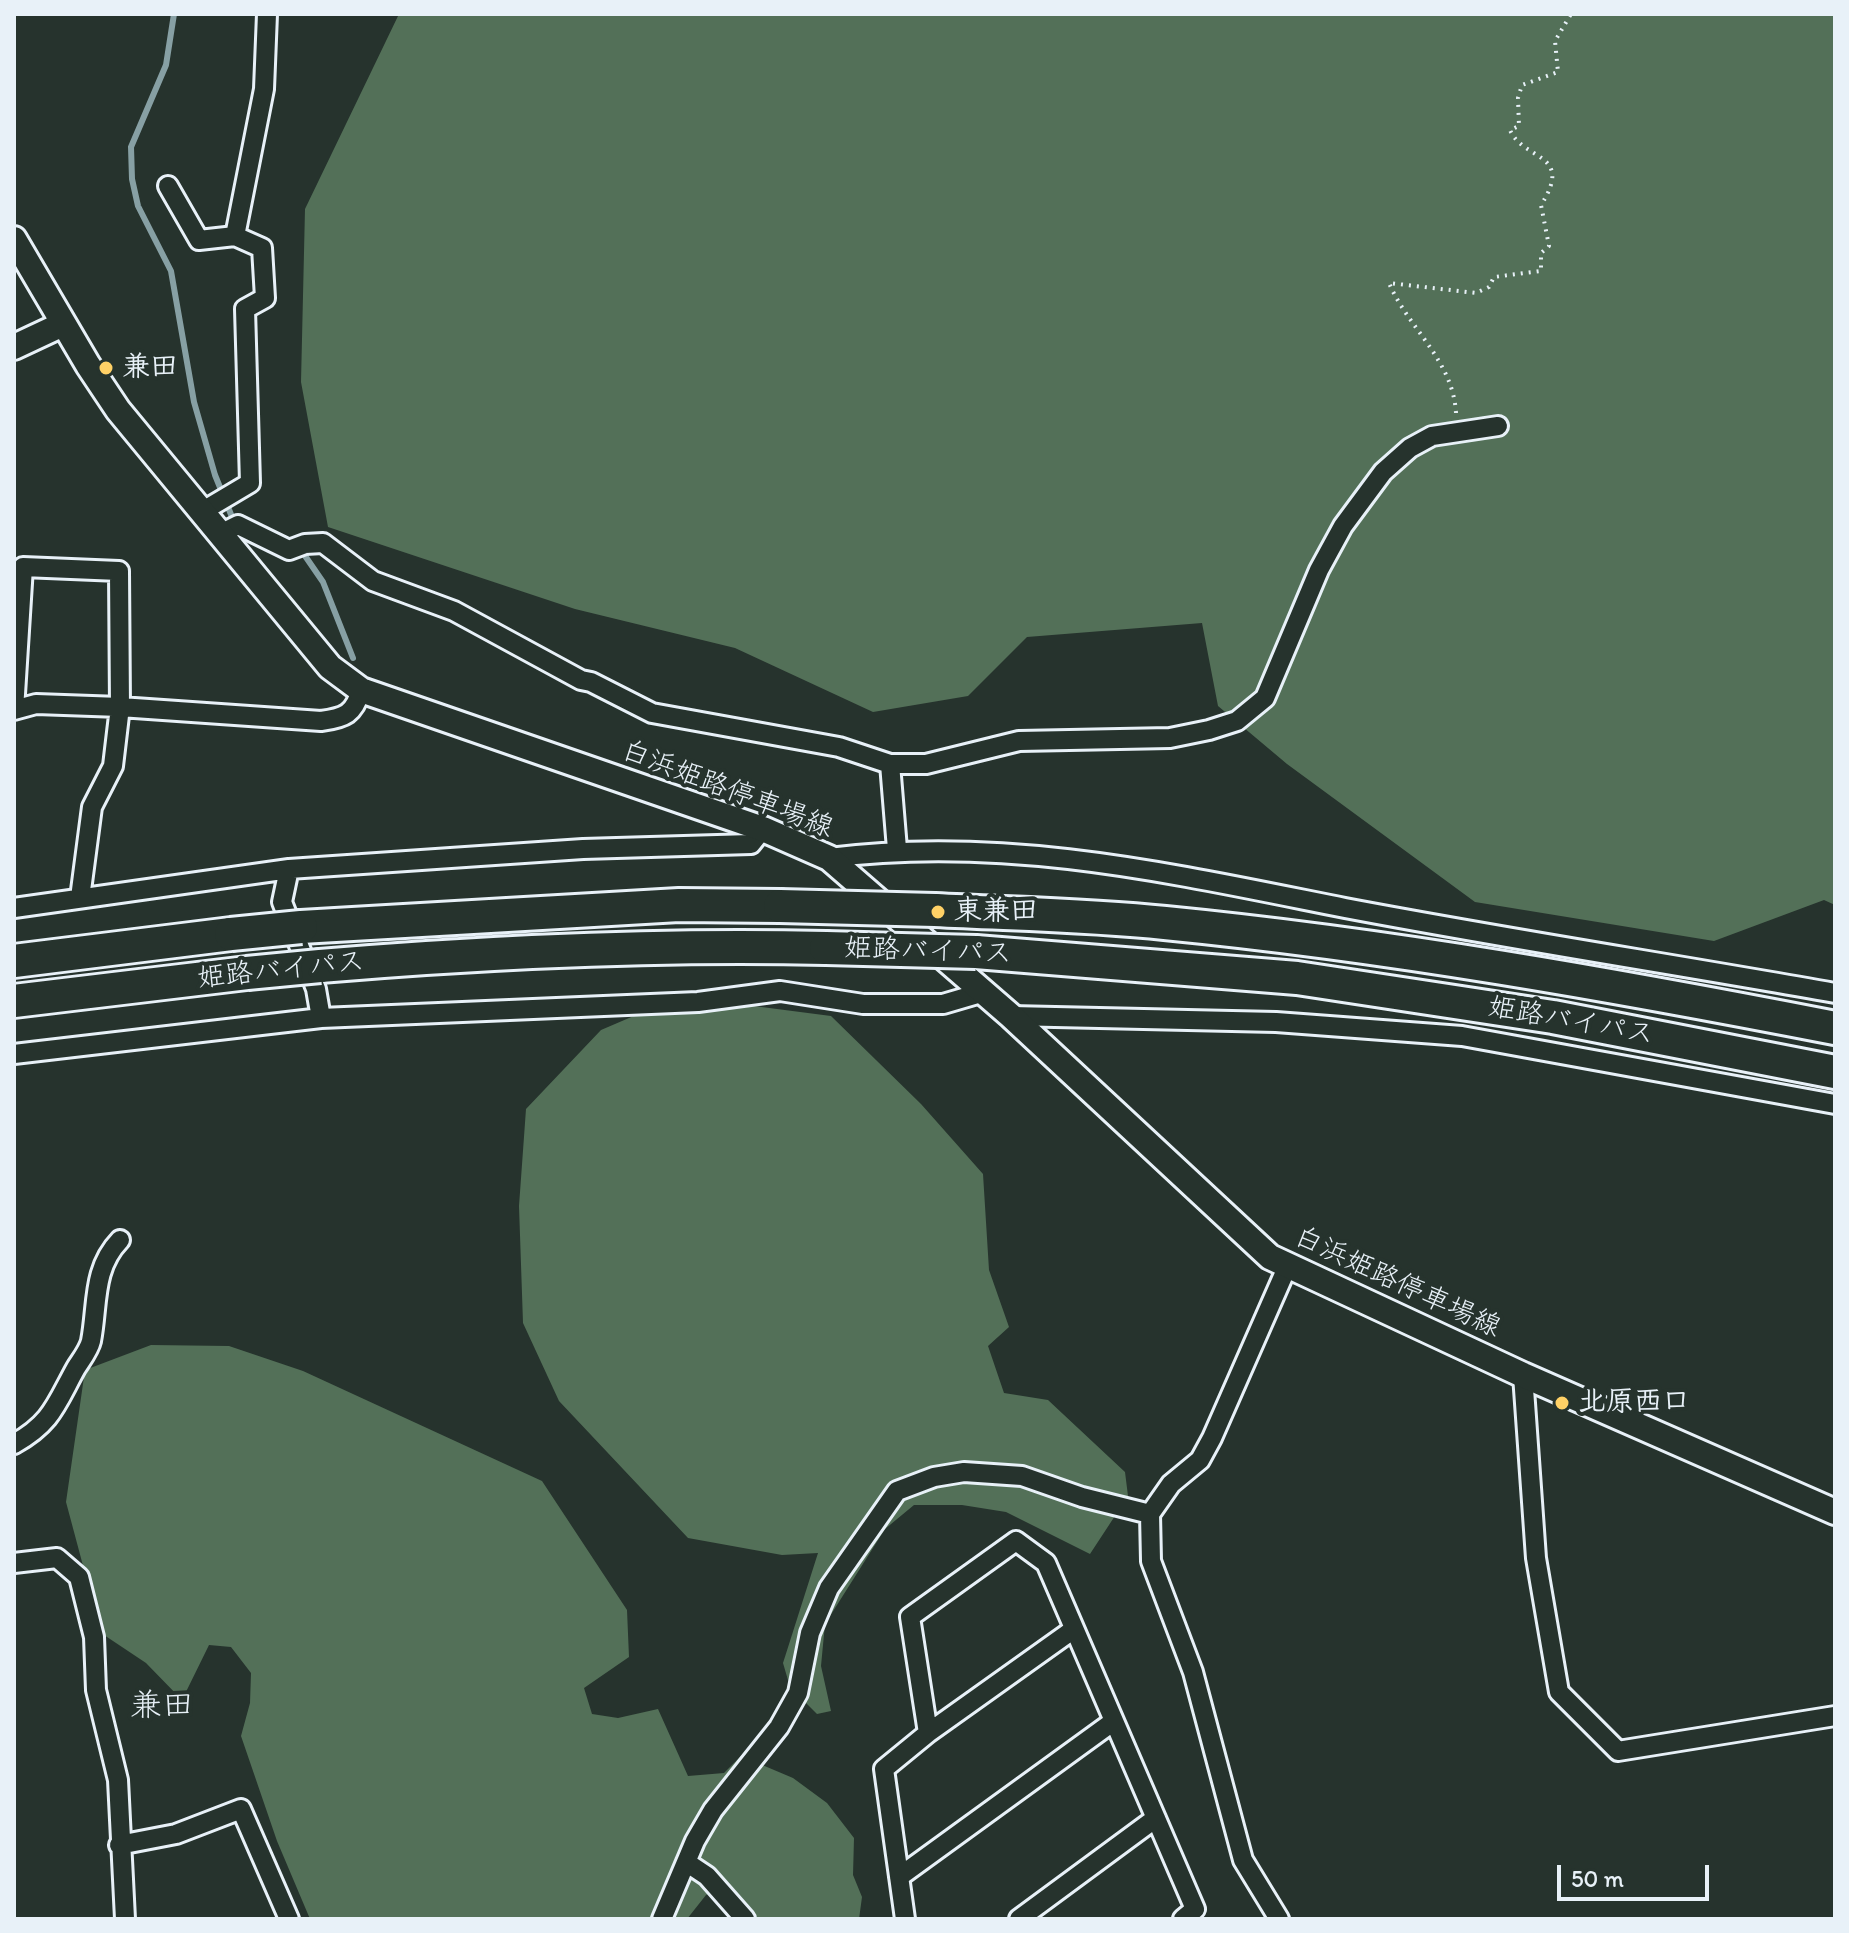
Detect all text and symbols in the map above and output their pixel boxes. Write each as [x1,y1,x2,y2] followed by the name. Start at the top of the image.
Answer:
[122,351,178,385] place label: 兼田
[97,359,115,377] marker: 兼田
[616,734,838,846] street label: 白浜姫路停車場線
[954,895,1038,929] place label: 東兼田
[929,903,947,921] marker: 東兼田
[843,932,1013,972] street label: 姫路バイパス
[196,946,366,996] street label: 姫路バイパス
[1485,991,1657,1053] street label: 姫路バイパス
[1288,1220,1506,1346] street label: 白浜姫路停車場線
[1578,1386,1690,1420] place label: 北原西口
[1553,1394,1571,1412] marker: 北原西口
[130,1688,194,1726] district label: 兼田
[1561,1849,1713,1899] scale bar
[1571,1864,1624,1893] text: 50 m

